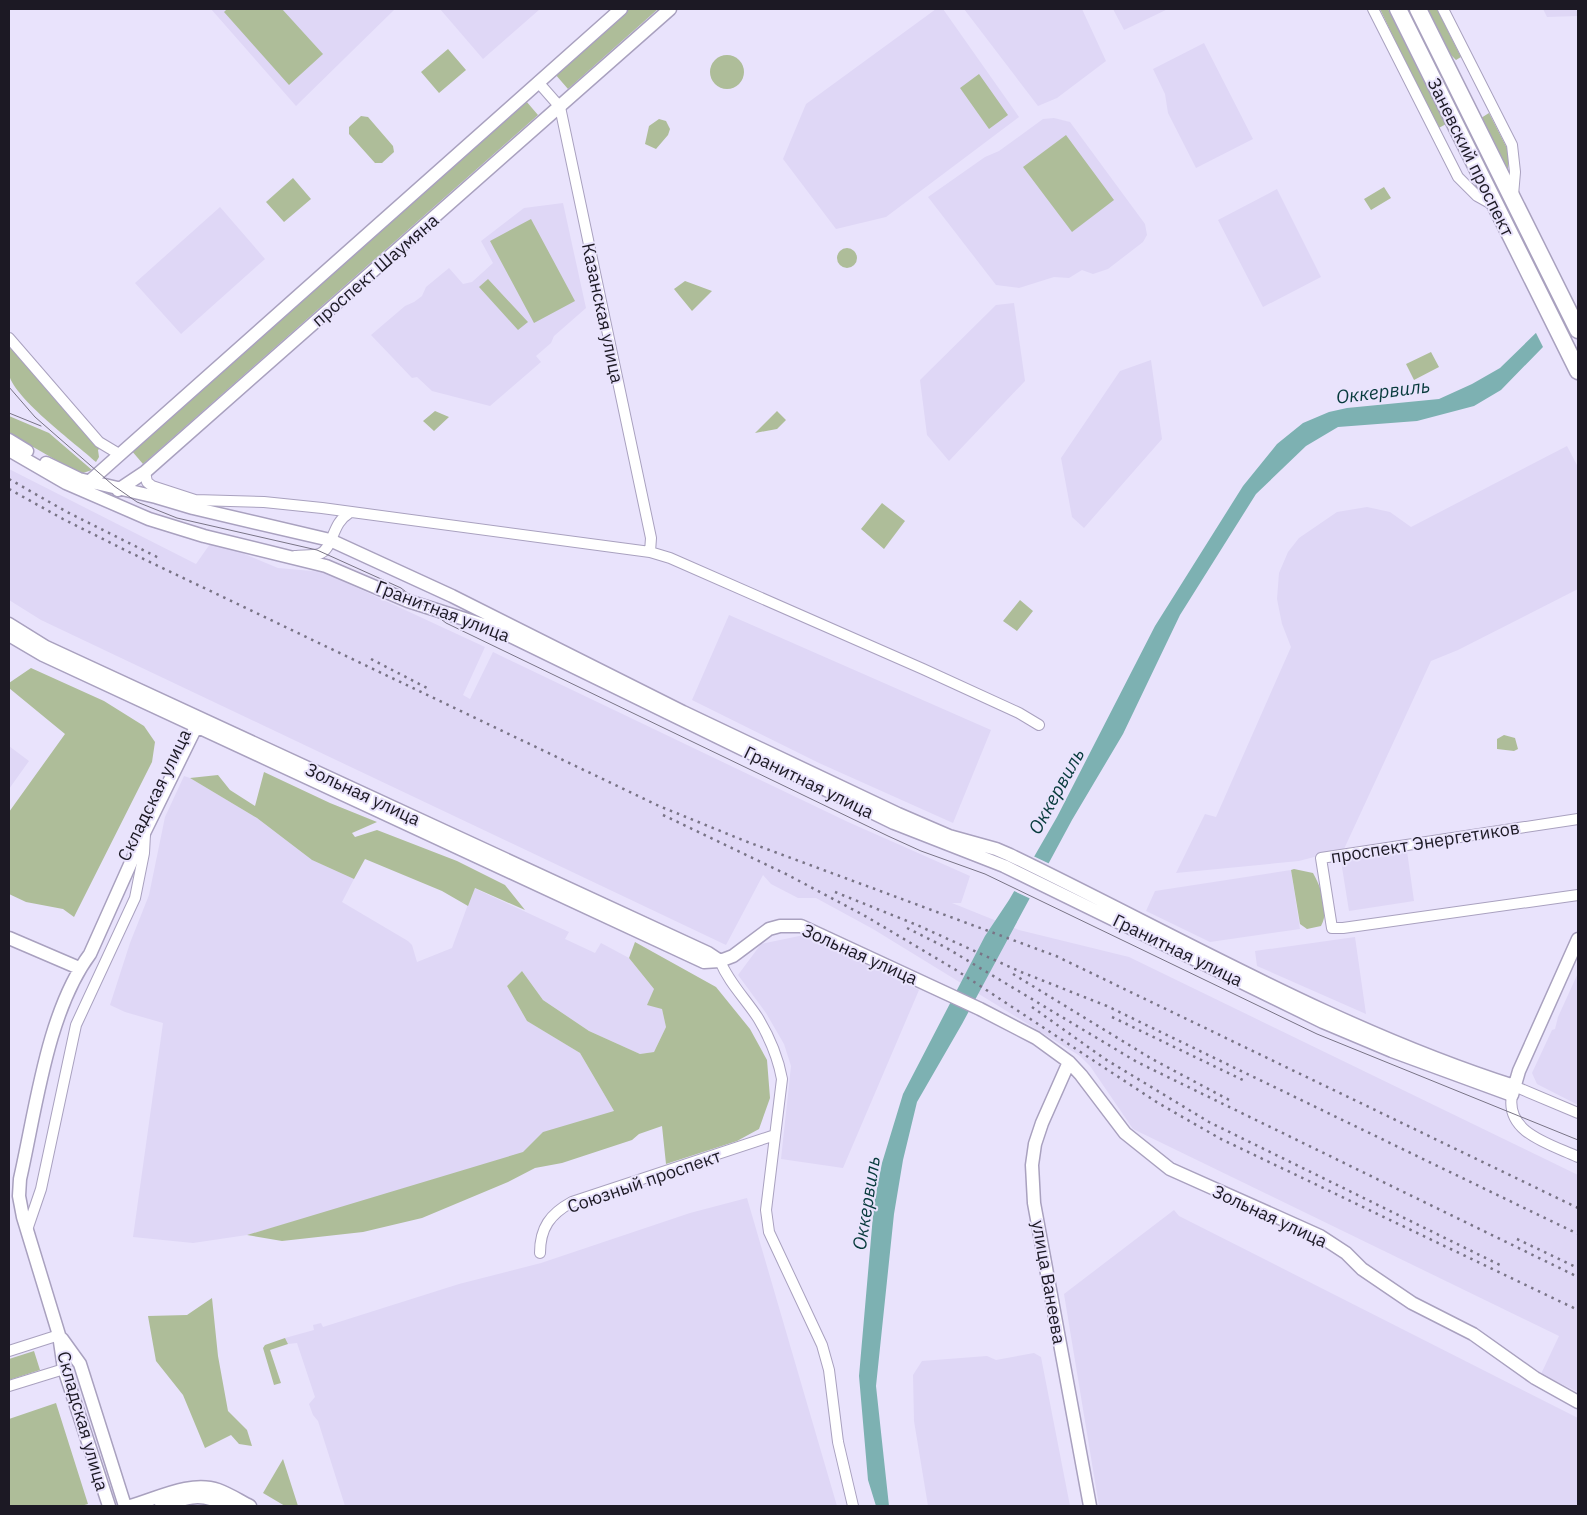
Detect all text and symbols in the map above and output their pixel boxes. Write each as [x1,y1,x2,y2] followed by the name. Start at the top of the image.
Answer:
[1423,74,1520,241] street label: Заневский проспект
[307,208,444,331] street label: проспект Шаумяна
[577,241,629,386] street label: Казанская улица
[1335,373,1431,409] water label: Оккервиль
[373,575,514,647] street label: Гранитная улица
[112,725,196,865] street label: Складская улица
[740,741,878,824] street label: Гранитная улица
[1023,744,1089,838] water label: Оккервиль
[302,757,424,831] street label: Зольная улица
[1329,816,1521,868] street label: проспект Энергетиков
[1109,909,1247,992] street label: Гранитная улица
[799,918,922,990] street label: Зольная улица
[564,1144,724,1218] street label: Союзный проспект
[847,1155,885,1251] water label: Оккервиль
[1209,1179,1331,1253] street label: Зольная улица
[1027,1218,1071,1346] street label: улица Ванеева
[52,1349,114,1494] street label: Складская улица

